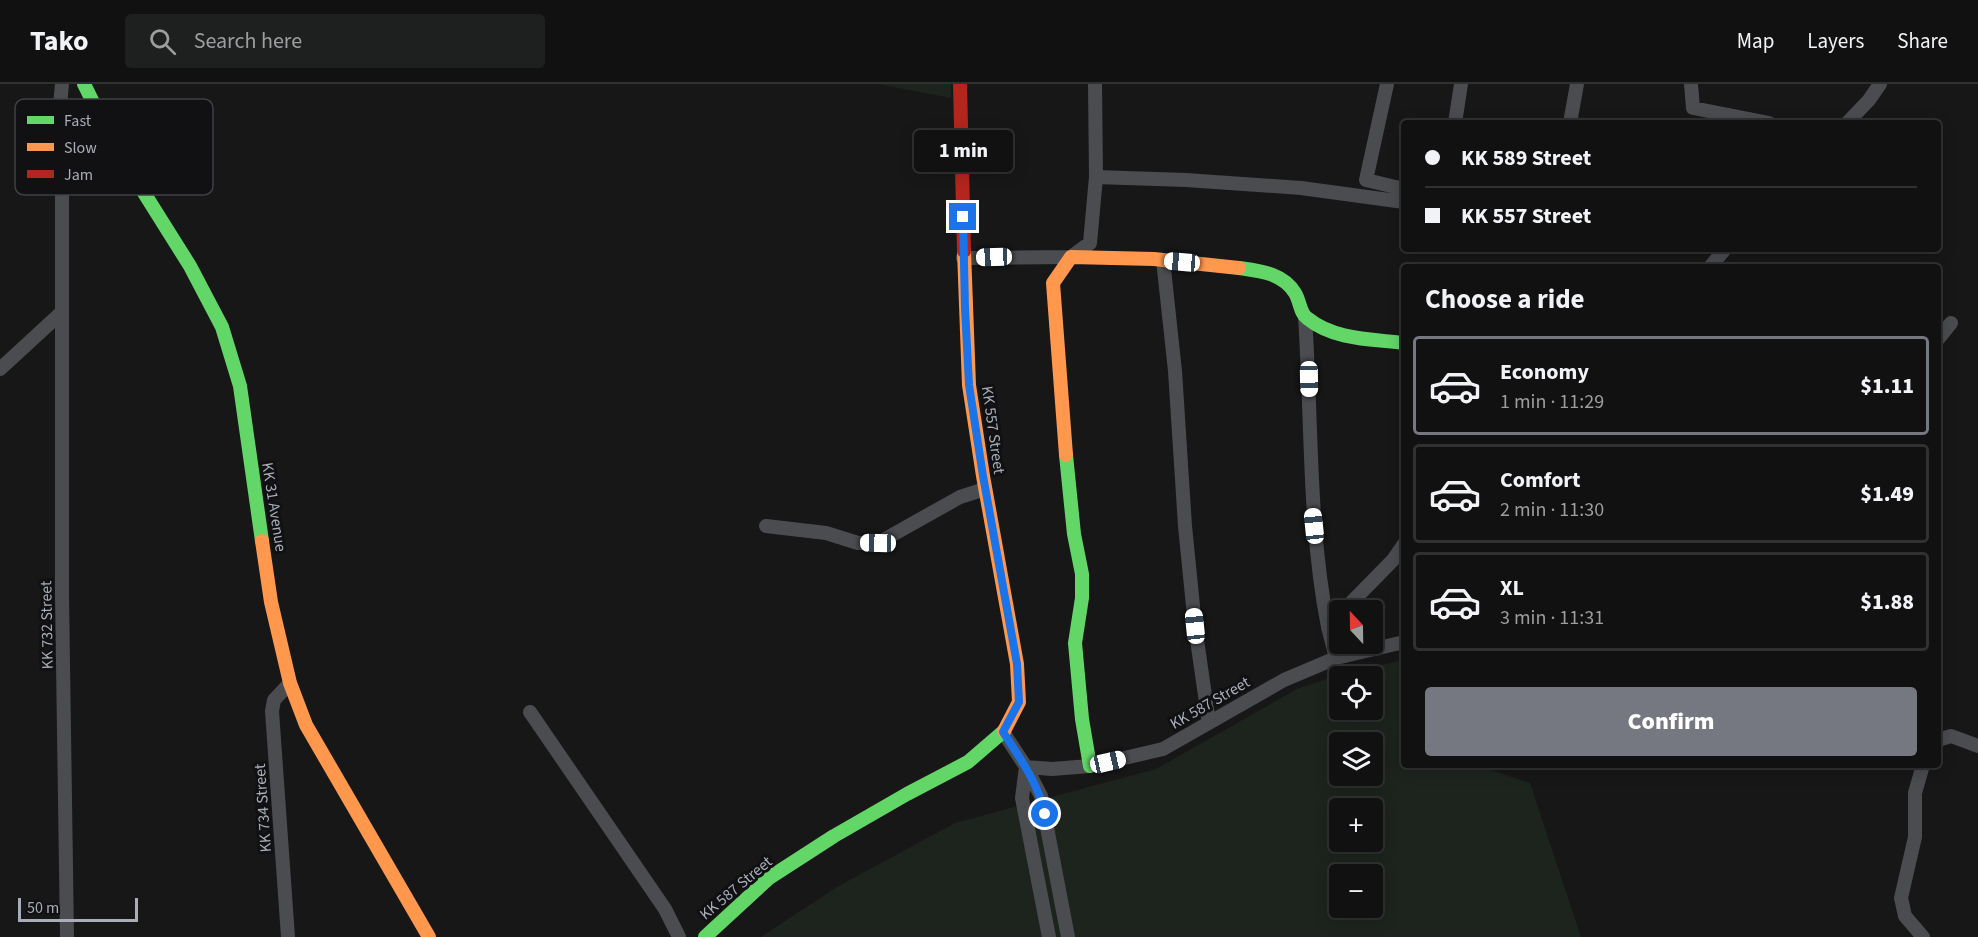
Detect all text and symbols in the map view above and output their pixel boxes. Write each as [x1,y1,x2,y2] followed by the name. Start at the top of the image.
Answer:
[125,14,545,68] search box
[30,21,89,61] text: Tako
[146,25,179,58] icon: search
[194,25,302,57] text: Search here
[1737,26,1774,56] text: Map
[1807,26,1864,56] text: Layers
[1897,26,1948,56] text: Share
[15,99,213,195] legend
[64,110,92,132] text: Fast
[914,130,1012,172] callout: 1 min
[64,137,97,159] text: Slow
[939,137,988,165] text: 1 min
[1461,142,1591,174] text: KK 589 Street
[64,164,93,186] text: Jam
[1461,200,1591,232] text: KK 557 Street
[949,203,976,230] route end
[976,247,1012,267] car
[1163,251,1201,273] car
[1425,280,1585,319] text: Choose a ride
[1500,356,1589,388] text: Economy
[1428,359,1482,413] icon: car
[1300,361,1318,397] car
[1860,370,1914,402] text: $1.11
[976,384,1010,476] street label: KK 557 Street
[1500,388,1604,416] text: 1 min · 11:29
[256,461,292,553] street label: KK 31 Avenue
[1500,464,1581,496] text: Comfort
[1428,467,1482,521] icon: car
[1860,478,1914,510] text: $1.49
[1500,496,1604,524] text: 2 min · 11:30
[1303,507,1325,545] car
[860,534,896,552] car
[1500,572,1524,604] text: XL
[1428,575,1482,629] icon: car
[35,580,59,670] street label: KK 732 Street
[1860,586,1914,618] text: $1.88
[1329,600,1383,654] north arrow
[1329,600,1383,918] map controls
[1500,604,1604,632] text: 3 min · 11:31
[1184,607,1206,645] car
[1329,666,1383,720] button: locate
[1166,671,1254,735] street label: KK 587 Street
[1425,687,1917,756] button: Confirm
[1329,732,1383,786] button: layers
[1088,749,1128,775] car
[249,762,277,853] street label: KK 734 Street
[1329,798,1383,852] button: +
[1031,800,1058,827] route start
[695,851,778,925] street label: KK 587 Street
[1329,864,1383,918] button: −
[18,895,138,922] scale bar
[27,897,59,919] text: 50 m

